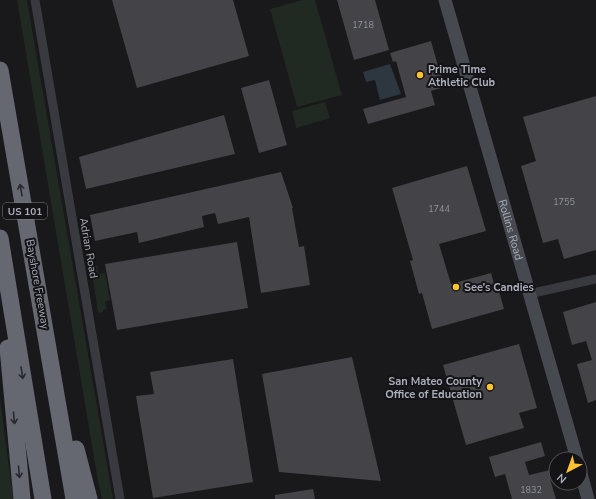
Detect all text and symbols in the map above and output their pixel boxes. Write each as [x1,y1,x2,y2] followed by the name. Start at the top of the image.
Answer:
[352,19,374,31] house number: 1718
[428,62,496,90] place label: Prime Time Athletic Club
[415,70,425,80] marker: Prime Time Athletic Club
[17,184,25,197] one-way arrow
[553,196,575,208] house number: 1755
[495,198,526,262] street label: Rollins Road
[3,203,47,219] road number: US 101
[428,203,450,215] house number: 1744
[76,217,101,280] street label: Adrian Road
[22,238,53,331] street label: Bayshore Freeway
[464,280,534,295] place label: See’s Candies
[451,282,461,292] marker: See’s Candies
[18,366,26,379] one-way arrow
[385,374,482,402] place label: San Mateo County Office of Education
[485,382,495,392] marker: San Mateo County Office of Education
[11,412,18,425] one-way arrow
[548,451,588,491] north arrow
[16,465,23,478] one-way arrow
[554,470,570,487] text: N
[520,484,542,496] house number: 1832

